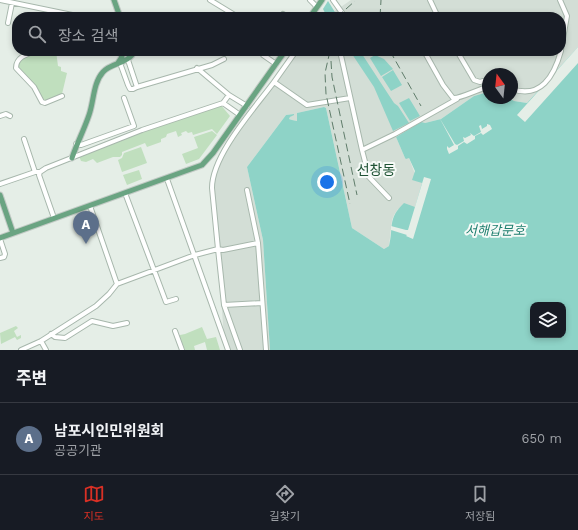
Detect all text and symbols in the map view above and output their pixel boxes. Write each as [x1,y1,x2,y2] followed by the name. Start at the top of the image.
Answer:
[12,12,566,56] search box
[26,23,48,45] icon: search
[58,27,118,45] text: 장소 검색
[482,68,518,104] north arrow
[357,162,395,178] district label: 선창동
[317,172,337,192] your location
[73,211,99,244] pin: A
[465,223,526,238] water label: 서해갑문호
[530,302,566,338] map controls
[530,302,566,338] button: layers
[16,368,47,388] text: 주변
[54,422,164,440] text: 남포시인민위원회
[25,431,33,446] text: A
[522,431,562,446] text: 650 m
[54,443,102,458] text: 공공기관
[83,483,105,523] tab: 지도
[270,483,300,523] tab: 길찾기
[465,483,495,523] tab: 저장됨

